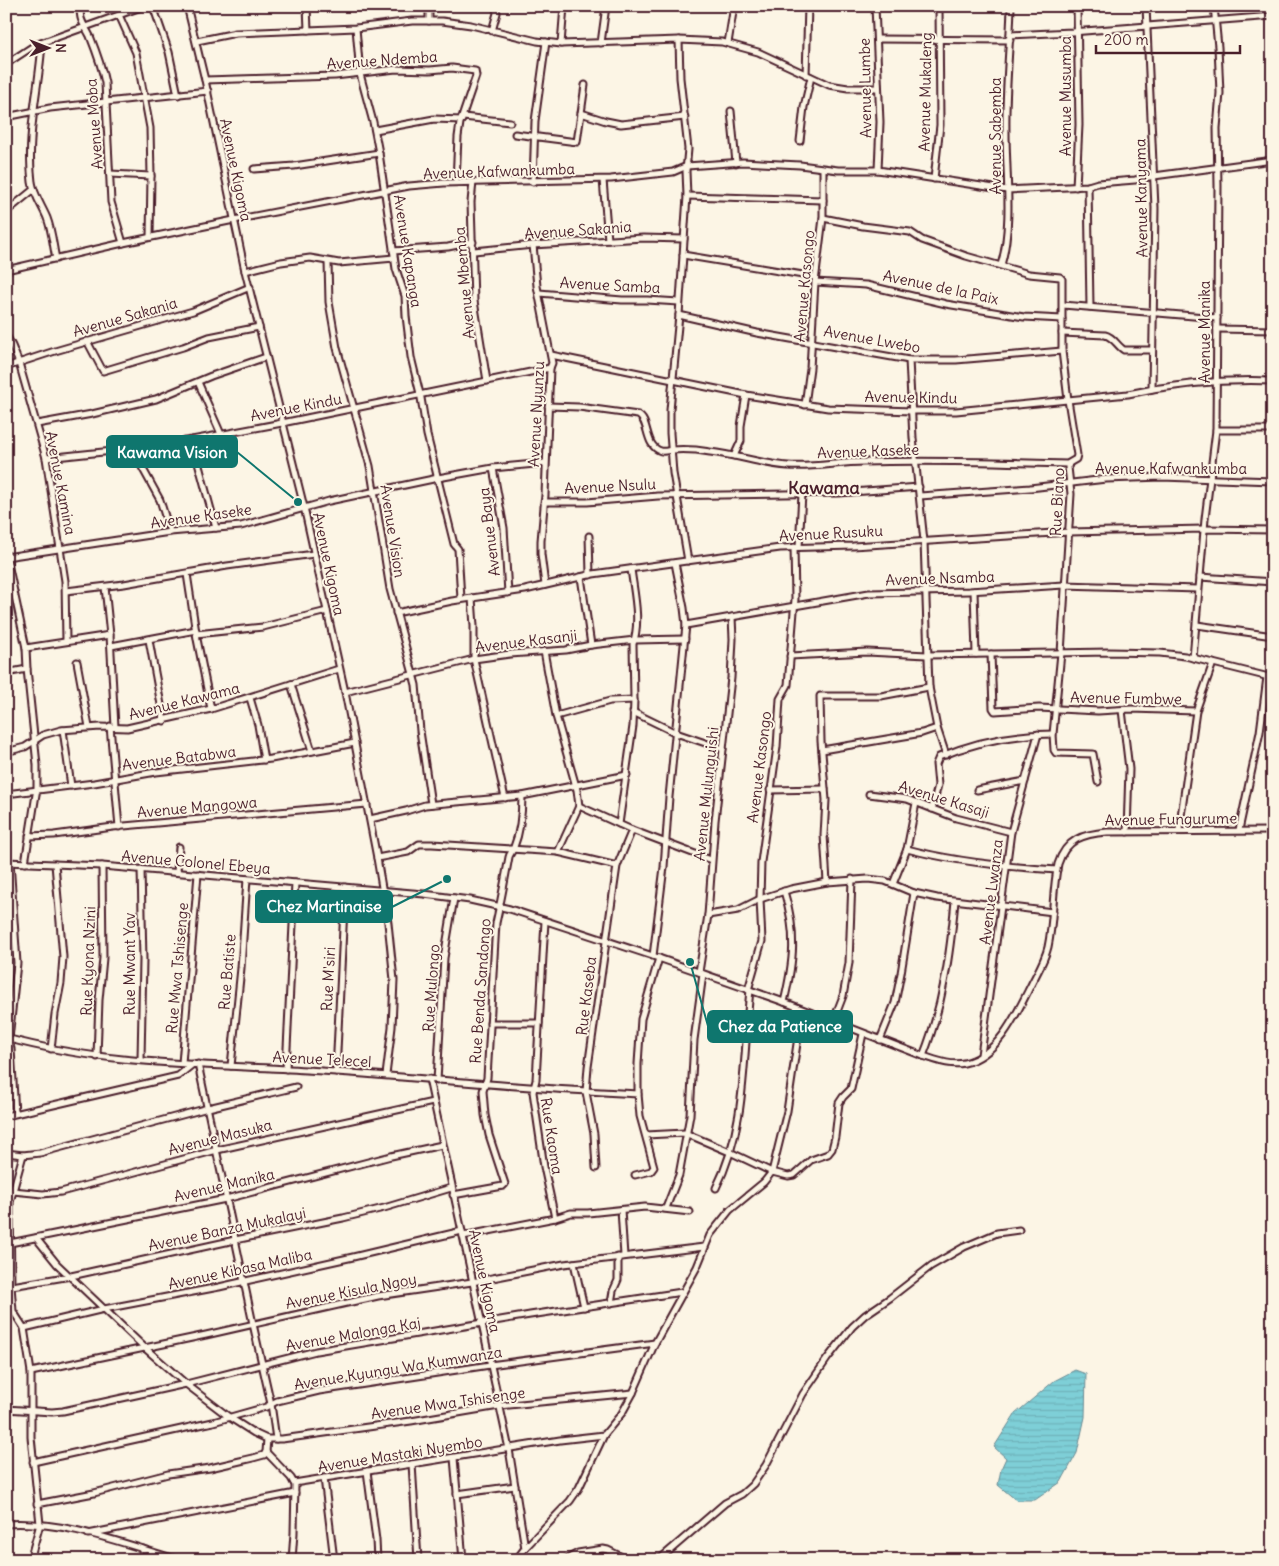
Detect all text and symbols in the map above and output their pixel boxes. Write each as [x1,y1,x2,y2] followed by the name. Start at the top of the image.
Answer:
[22,22,72,72] north arrow
[1096,22,1240,54] scale bar
[1104,30,1149,49] text: 200 m
[914,32,936,152] street label: Avenue Mukaleng
[1056,35,1075,156] street label: Avenue Musumba
[855,38,875,138] street label: Avenue Lumbe
[52,43,70,53] text: N
[326,47,438,73] street label: Avenue Ndemba
[81,77,107,170] street label: Avenue Moba
[986,77,1005,195] street label: Avenue Sabemba
[216,117,256,224] street label: Avenue Kigoma
[1130,138,1152,258] street label: Avenue Kanyama
[423,159,576,183] street label: Avenue Kafwankumba
[390,193,426,309] street label: Avenue Kapanga
[524,217,633,243] street label: Avenue Sakania
[450,226,478,340] street label: Avenue Mbemba
[790,229,818,343] street label: Avenue Kasongo
[881,265,1001,309] street label: Avenue de la Paix
[559,273,661,297] street label: Avenue Samba
[1195,280,1214,383] street label: Avenue Manika
[71,293,180,341] street label: Avenue Sakania
[822,321,922,357] street label: Avenue Lwebo
[524,360,548,467] street label: Avenue Nyunzu
[864,387,958,407] street label: Avenue Kindu
[249,389,344,425] street label: Avenue Kindu
[42,429,80,537] street label: Avenue Kamina
[107,436,237,467] callout: Kawama Vision
[817,440,919,462] street label: Avenue Kaseke
[117,442,227,462] text: Kawama Vision
[1095,459,1247,478] street label: Avenue Kafwankumba
[1046,467,1068,537] street label: Rue Biano
[564,474,657,498] street label: Avenue Nsulu
[788,476,860,499] district label: Kawama
[376,483,410,579] street label: Avenue Vision
[474,486,504,577] street label: Avenue Baya
[149,499,253,533] street label: Avenue Kaseke
[309,511,349,618] street label: Avenue Kigoma
[779,521,884,545] street label: Avenue Rusuku
[885,567,995,589] street label: Avenue Nsamba
[474,625,578,657] street label: Avenue Kasanji
[127,678,242,724] street label: Avenue Kawama
[1070,688,1182,708] street label: Avenue Fumbwe
[743,710,775,824] street label: Avenue Kasongo
[690,726,722,862] street label: Avenue Mulunguishi
[121,742,237,774] street label: Avenue Batabwa
[896,776,992,822] street label: Avenue Kasaji
[136,792,258,822] street label: Avenue Mangowa
[1105,808,1237,830] street label: Avenue Fungurume
[975,838,1007,946] street label: Avenue Lwanza
[121,846,272,878] street label: Avenue Colonel Ebeya
[256,891,392,922] callout: Chez Martinaise
[266,896,382,916] text: Chez Martinaise
[162,902,192,1034] street label: Rue Mwa Tshisenge
[77,906,99,1016] street label: Rue Kyona Nzini
[120,913,139,1015] street label: Rue Mwant Yav
[465,918,495,1064] street label: Rue Benda Sandongo
[214,933,240,1011] street label: Rue Batiste
[418,943,444,1033] street label: Rue Mulongo
[317,946,339,1012] street label: Rue M'siri
[572,955,600,1037] street label: Rue Kaseba
[708,1011,852,1042] callout: Chez da Patience
[718,1016,842,1036] text: Chez da Patience
[272,1047,372,1071] street label: Avenue Telecel
[537,1096,568,1176] street label: Rue Kaoma
[166,1115,274,1159] street label: Avenue Masuka
[172,1164,277,1206] street label: Avenue Manika
[146,1203,308,1255] street label: Avenue Banza Mukalayi
[465,1228,505,1335] street label: Avenue Kigoma
[166,1244,314,1294] street label: Avenue Kibasa Maliba
[284,1269,418,1313] street label: Avenue Kisula Ngoy
[284,1313,422,1355] street label: Avenue Malonga Kaj
[293,1342,504,1394] street label: Avenue Kyungu Wa Kumwanza
[370,1383,526,1423] street label: Avenue Mwa Tshisenge
[316,1432,484,1476] street label: Avenue Mastaki Nyembo

